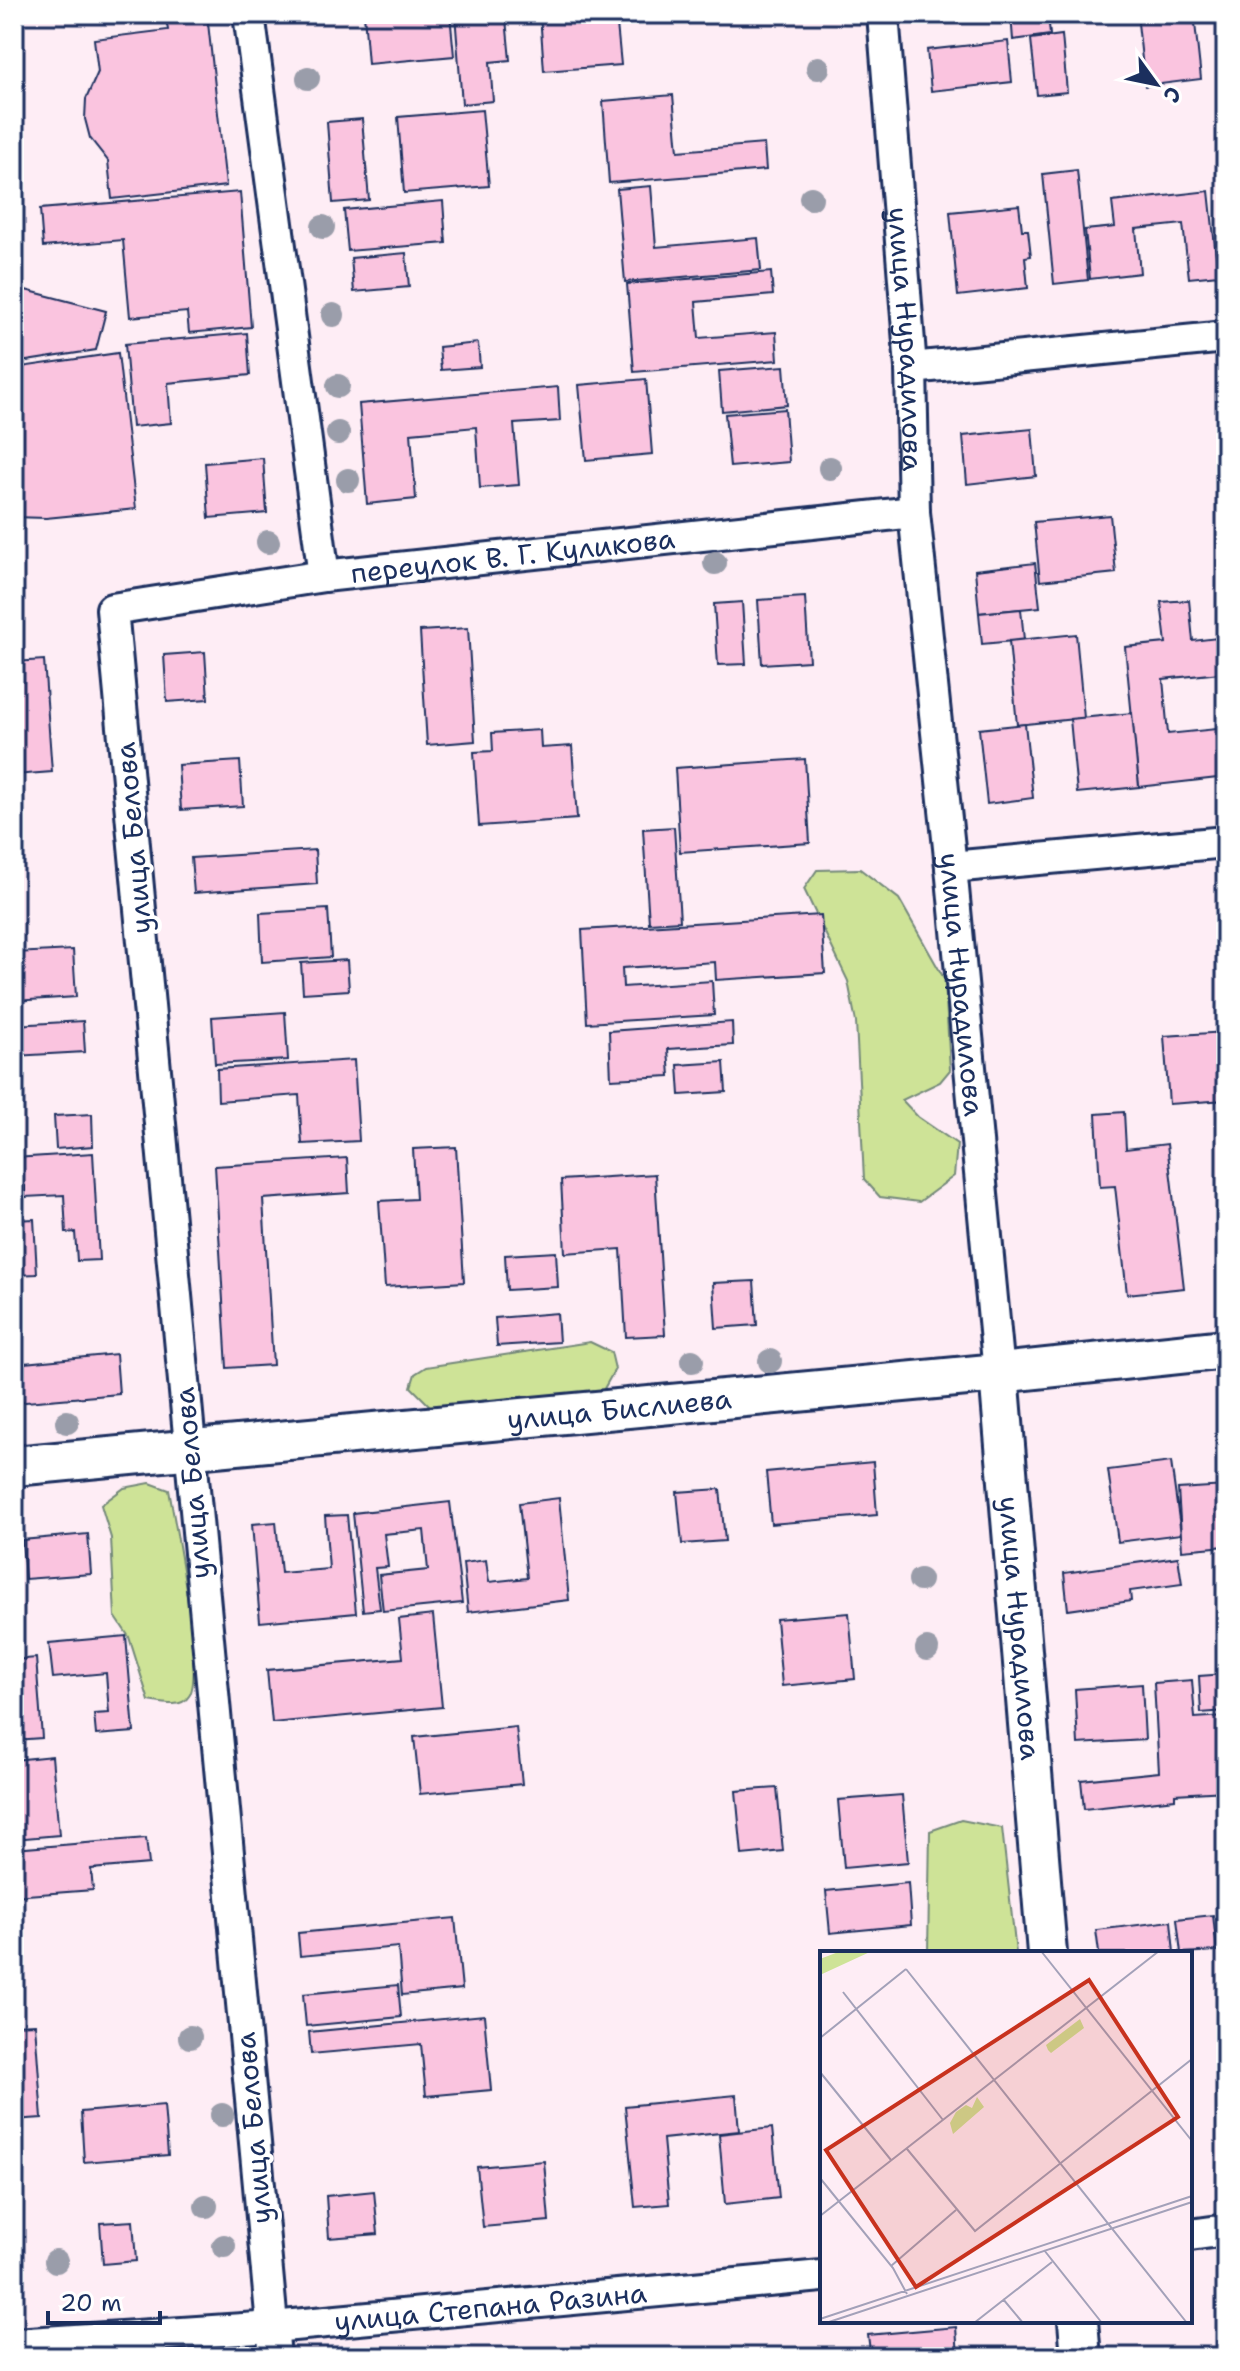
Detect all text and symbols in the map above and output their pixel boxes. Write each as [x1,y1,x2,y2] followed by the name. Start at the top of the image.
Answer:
[1116,44,1196,124] north arrow
[1157,81,1188,108] text: С
[879,206,932,472] street label: улица Нурадилова
[349,519,677,592] street label: переулок В. Г. Куликова
[106,741,160,935] street label: улица Белова
[931,851,994,1118] street label: улица Нурадилова
[505,1379,733,1438] street label: улица Бислиева
[165,1386,219,1580] street label: улица Белова
[990,1495,1050,1762] street label: улица Нурадилова
[820,1951,1192,2323] inset map
[226,2031,280,2225] street label: улица Белова
[332,2273,649,2340] street label: улица Степана Разина
[48,2275,160,2325] scale bar
[60,2287,122,2319] text: 20 m

